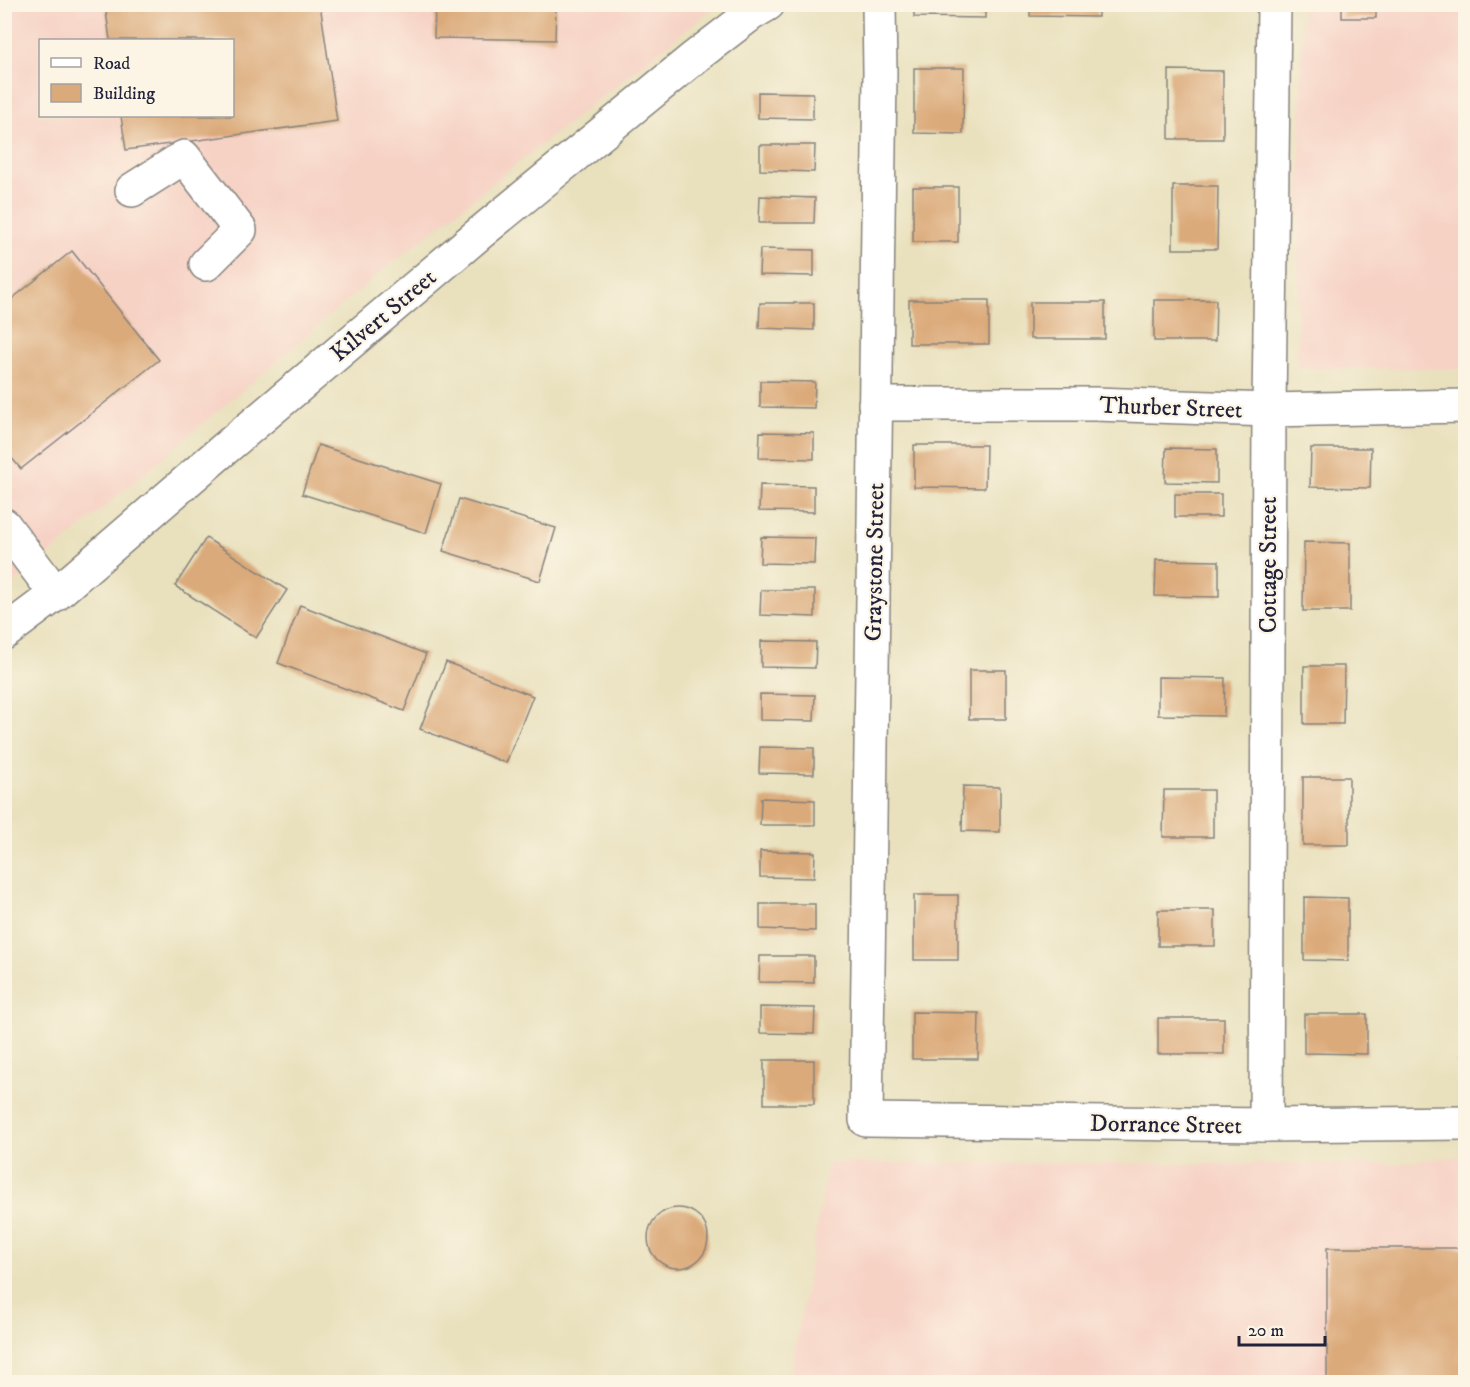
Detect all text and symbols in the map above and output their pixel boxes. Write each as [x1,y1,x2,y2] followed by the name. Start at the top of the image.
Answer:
[39,39,234,117] legend
[93,53,130,75] text: Road
[93,83,155,105] text: Building
[325,263,443,369] street label: Kilvert Street
[1099,391,1243,425] street label: Thurber Street
[859,482,891,642] street label: Graystone Street
[1254,496,1284,633] street label: Cottage Street
[1090,1109,1243,1141] street label: Dorrance Street
[1239,1309,1324,1347] scale bar
[1248,1320,1284,1342] text: 20 m

